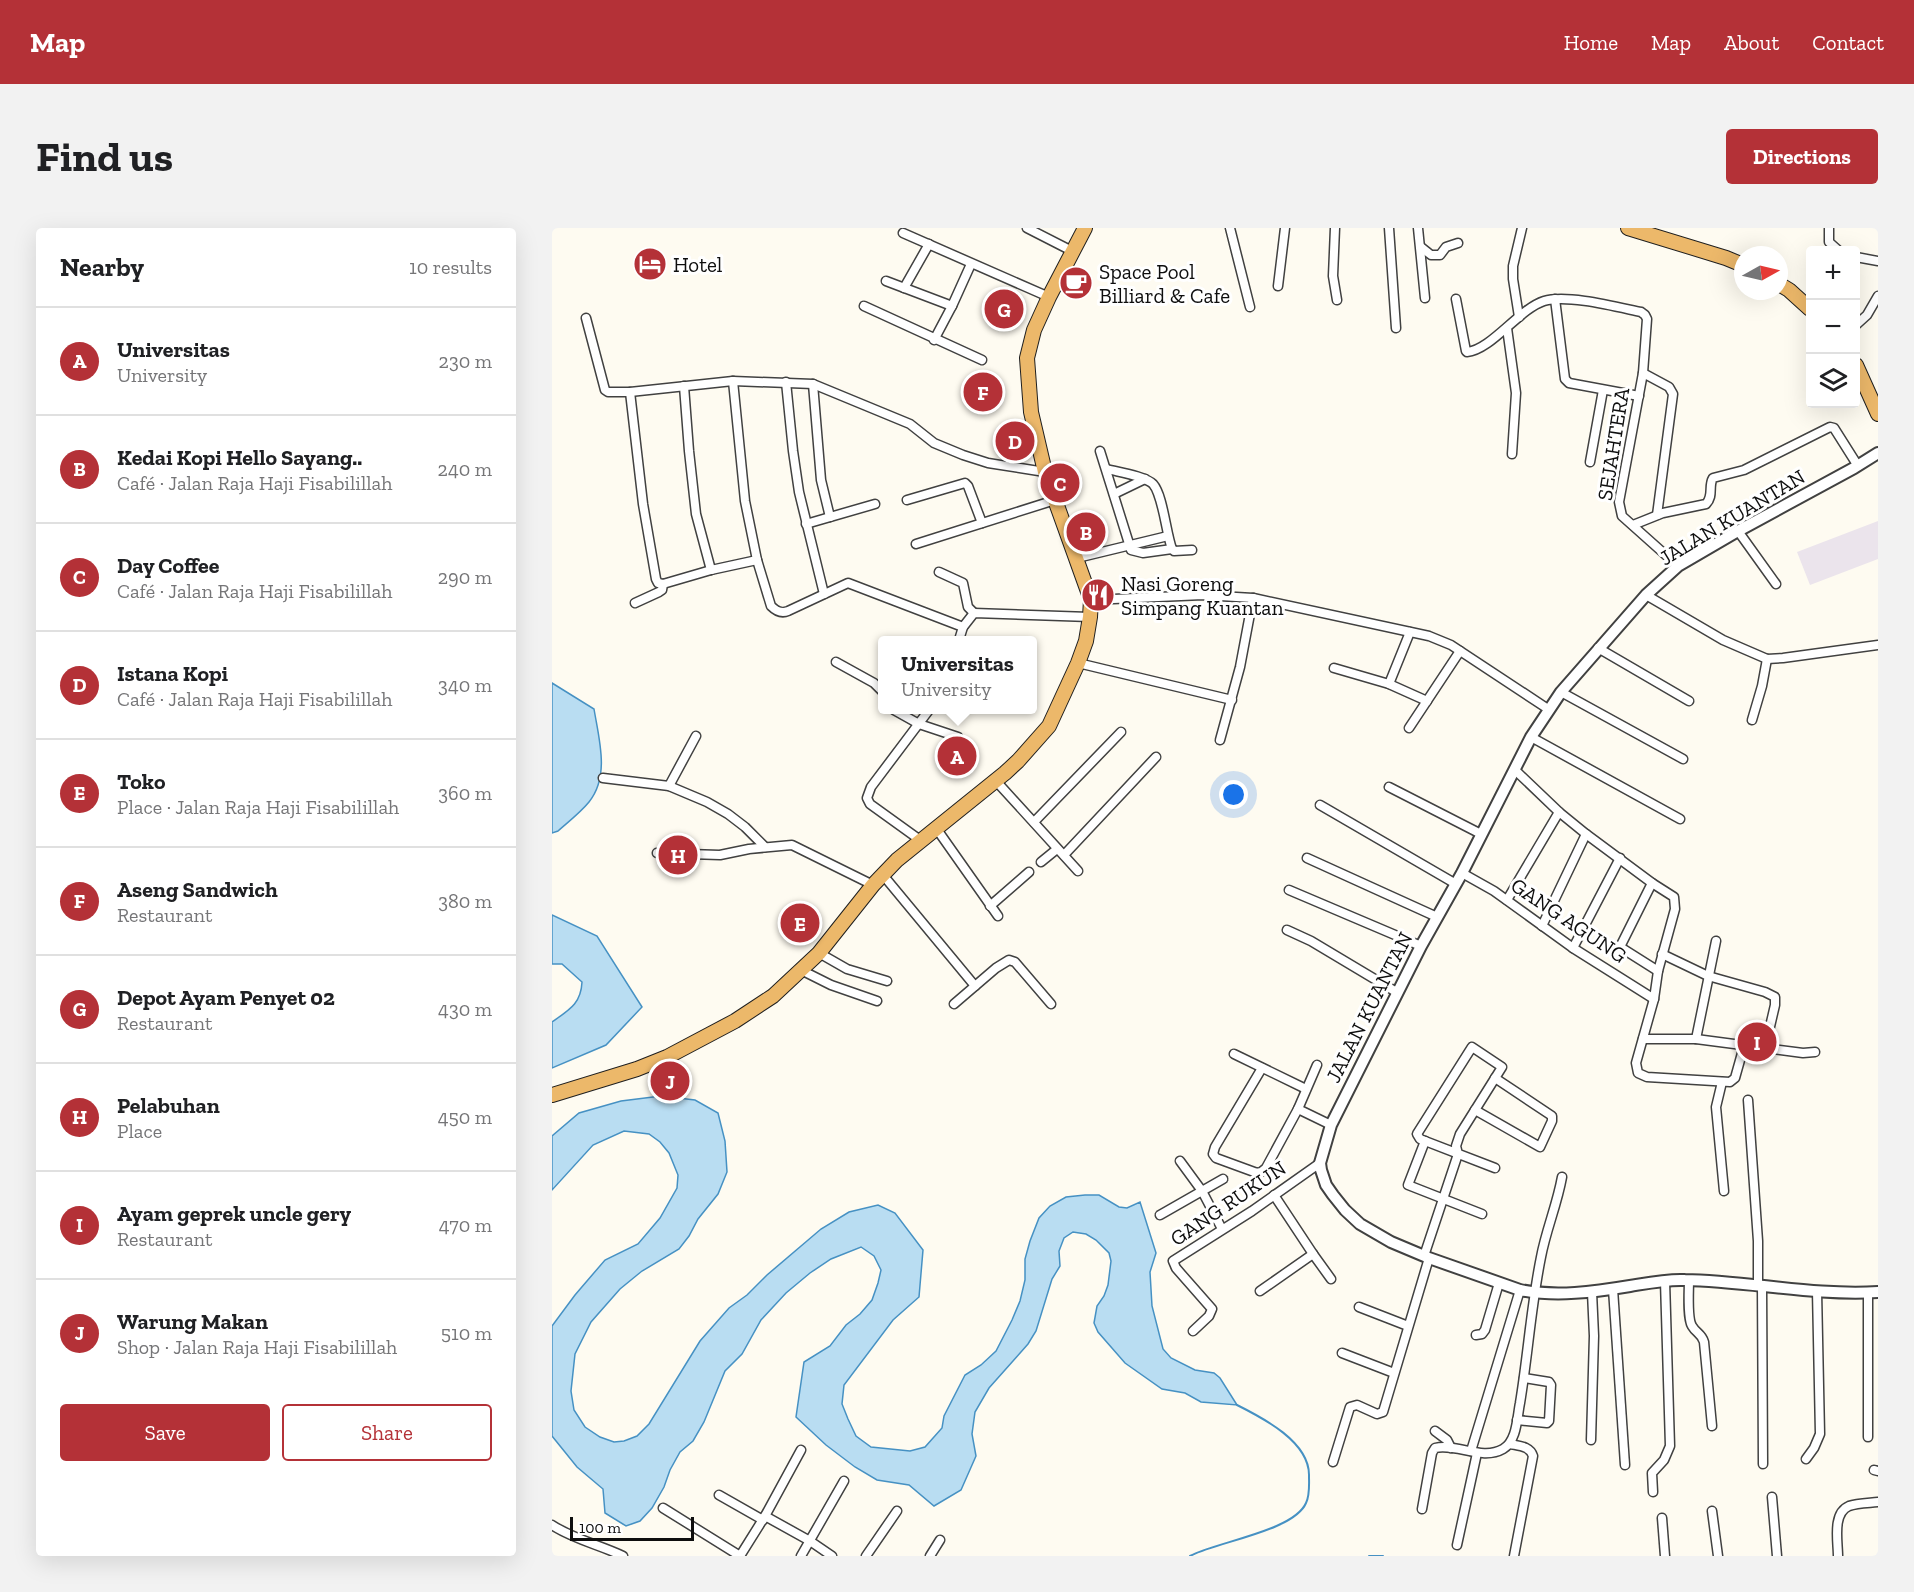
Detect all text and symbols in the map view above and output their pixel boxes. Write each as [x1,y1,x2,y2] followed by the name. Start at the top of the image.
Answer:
[30,26,85,59] text: Map
[1564,30,1618,55] text: Home
[1651,30,1691,55] text: Map
[1724,30,1779,55] text: About
[1812,30,1884,55] text: Contact
[1726,129,1878,184] button: Directions
[36,131,173,182] text: Find us
[632,246,668,282] hotel icon: Hotel
[1734,246,1788,300] north arrow
[1806,246,1860,408] map controls
[1806,246,1860,300] button: +
[60,251,144,283] text: Nearby
[673,252,723,277] place label: Hotel
[409,255,492,279] text: 10 results
[1099,259,1230,308] place label: Space Pool Billiard & Cafe
[1058,265,1094,301] cafe icon: Space Pool Billiard & Cafe
[984,286,1024,332] pin: G
[1806,300,1860,354] button: −
[117,336,230,363] text: Universitas
[73,349,86,373] text: A
[439,349,492,373] text: 230 m
[1806,354,1860,408] button: layers
[117,363,207,387] text: University
[964,370,1002,414] pin: F
[1592,385,1634,502] street label: SEJAHTERA
[996,418,1034,464] pin: D
[117,444,362,471] text: Kedai Kopi Hello Sayang..
[73,457,86,481] text: B
[438,457,492,481] text: 240 m
[1040,460,1080,506] pin: C
[1655,464,1809,570] street label: JALAN KUANTAN
[117,471,392,495] text: Café · Jalan Raja Haji Fisabilillah
[1066,510,1106,554] pin: B
[117,552,219,579] text: Day Coffee
[73,565,86,589] text: C
[438,565,492,589] text: 290 m
[1121,571,1283,620] place label: Nasi Goreng Simpang Kuantan
[1080,577,1116,613] restaurant icon: Nasi Goreng Simpang Kuantan
[117,579,392,603] text: Café · Jalan Raja Haji Fisabilillah
[878,636,1037,714] popup
[901,650,1014,677] text: Universitas
[117,660,228,687] text: Istana Kopi
[73,673,86,697] text: D
[438,673,492,697] text: 340 m
[901,677,991,701] text: University
[117,687,392,711] text: Café · Jalan Raja Haji Fisabilillah
[938,734,976,778] pin: A
[117,768,165,795] text: Toko
[1219,780,1248,809] your location
[74,781,85,805] text: E
[438,781,492,805] text: 360 m
[117,795,399,819] text: Place · Jalan Raja Haji Fisabilillah
[658,832,698,878] pin: H
[1506,872,1632,968] street label: GANG AGUNG
[117,876,278,903] text: Aseng Sandwich
[74,889,85,913] text: F
[438,889,492,913] text: 380 m
[780,900,820,946] pin: E
[117,903,213,927] text: Restaurant
[1320,928,1418,1086] street label: JALAN KUANTAN
[117,984,335,1011] text: Depot Ayam Penyet 02
[73,997,86,1021] text: G
[438,997,492,1021] text: 430 m
[117,1011,213,1035] text: Restaurant
[1738,1020,1776,1064] pin: I
[650,1058,690,1104] pin: J
[117,1092,220,1119] text: Pelabuhan
[72,1105,87,1129] text: H
[438,1105,492,1129] text: 450 m
[117,1119,162,1143] text: Place
[1165,1155,1291,1251] street label: GANG RUKUN
[117,1200,351,1227] text: Ayam geprek uncle gery
[76,1213,83,1237] text: I
[439,1213,492,1237] text: 470 m
[117,1227,213,1251] text: Restaurant
[117,1308,268,1335] text: Warung Makan
[75,1321,84,1345] text: J
[441,1321,492,1345] text: 510 m
[117,1335,397,1359] text: Shop · Jalan Raja Haji Fisabilillah
[60,1404,270,1461] button: Save
[282,1404,492,1461] button: Share
[570,1514,694,1542] scale bar
[579,1518,621,1537] text: 100 m

